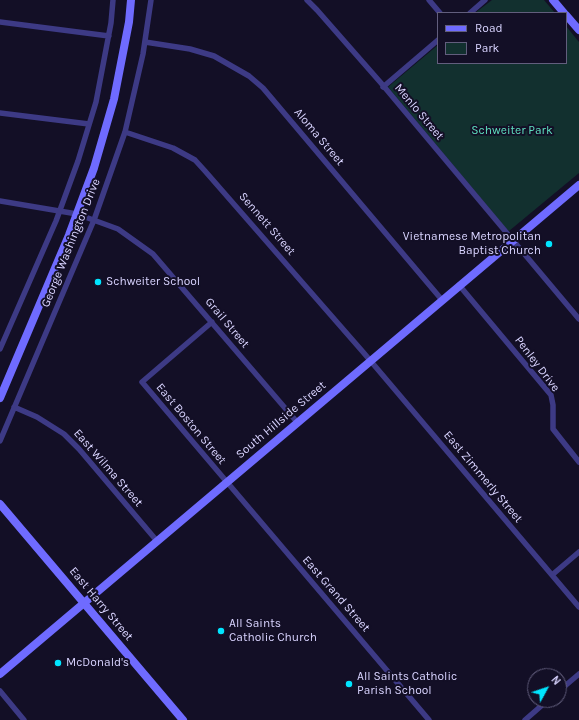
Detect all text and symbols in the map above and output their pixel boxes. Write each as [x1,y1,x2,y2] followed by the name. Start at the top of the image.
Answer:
[437,12,567,64] legend
[475,21,503,35] text: Road
[475,41,499,55] text: Park
[391,81,447,143] street label: Menlo Street
[291,105,347,169] street label: Aloma Street
[471,124,553,138] park label: Schweiter Park
[39,176,103,310] street label: George Washington Drive
[236,190,298,258] street label: Sennett Street
[403,230,541,258] place label: Vietnamese Metropolitan Baptist Church
[544,239,554,249] marker: Vietnamese Metropolitan Baptist Church
[106,275,200,289] place label: Schweiter School
[93,277,103,287] marker: Schweiter School
[202,295,252,351] street label: Grail Street
[511,333,563,395] street label: Penley Drive
[233,378,329,462] street label: South Hillside Street
[153,381,229,467] street label: East Boston Street
[70,426,146,510] street label: East Wilma Street
[440,428,526,526] street label: East Zimmerly Street
[299,553,373,635] street label: East Grand Street
[66,564,136,644] street label: East Harry Street
[229,617,317,645] place label: All Saints Catholic Church
[216,626,226,636] marker: All Saints Catholic Church
[66,656,129,670] place label: McDonald's
[53,658,63,668] marker: McDonald's
[527,668,567,708] north arrow
[357,670,457,698] place label: All Saints Catholic Parish School
[548,673,563,688] text: N
[344,679,354,689] marker: All Saints Catholic Parish School

